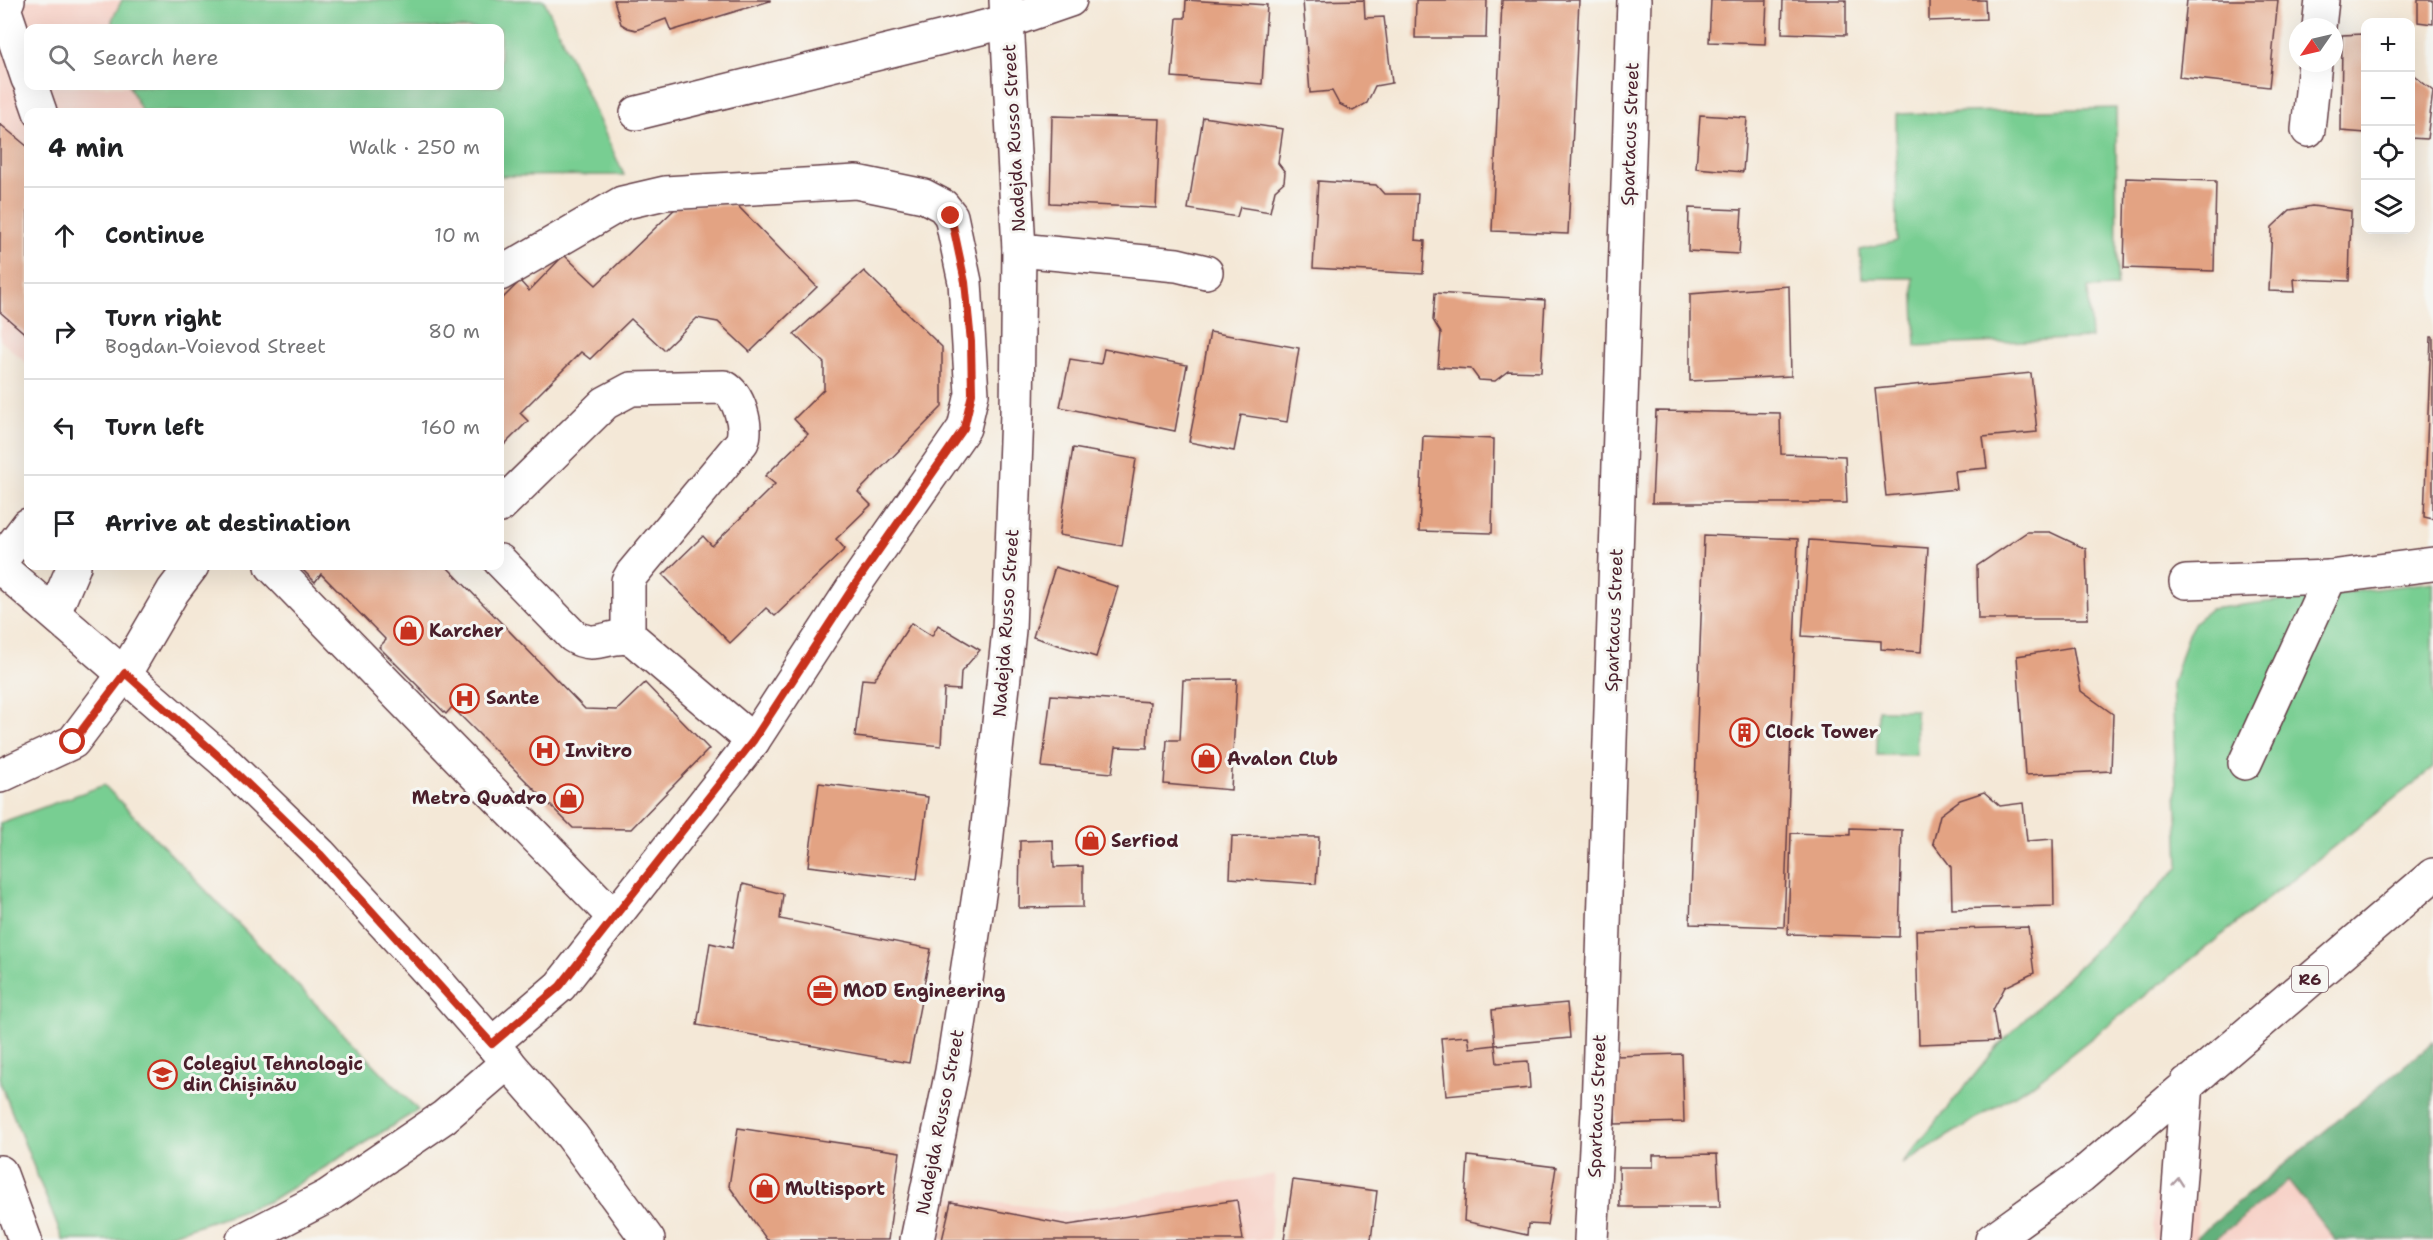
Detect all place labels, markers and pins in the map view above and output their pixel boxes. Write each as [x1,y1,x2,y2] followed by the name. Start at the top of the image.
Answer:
[392,615,424,647] shop icon: Karcher
[429,619,504,643] place label: Karcher
[449,682,481,714] hospital icon: Sante
[486,686,540,710] place label: Sante
[1728,716,1760,748] building icon: Clock Tower
[1765,720,1879,744] place label: Clock Tower
[528,735,560,767] hospital icon: Invitro
[565,739,632,763] place label: Invitro
[1190,743,1222,775] shop icon: Avalon Club
[1227,747,1338,771] place label: Avalon Club
[552,782,584,814] shop icon: Metro Quadro
[412,786,547,810] place label: Metro Quadro
[1074,825,1106,857] shop icon: Serfiod
[1111,829,1179,853] place label: Serfiod
[806,975,838,1007] office icon: MOD Engineering
[843,979,1006,1003] place label: MOD Engineering
[183,1052,363,1097] place label: Colegiul Tehnologic din Chișinău
[146,1058,178,1090] school or university icon: Colegiul Tehnologic din Chișinău
[748,1173,780,1205] shop icon: Multisport
[785,1177,885,1201] place label: Multisport

